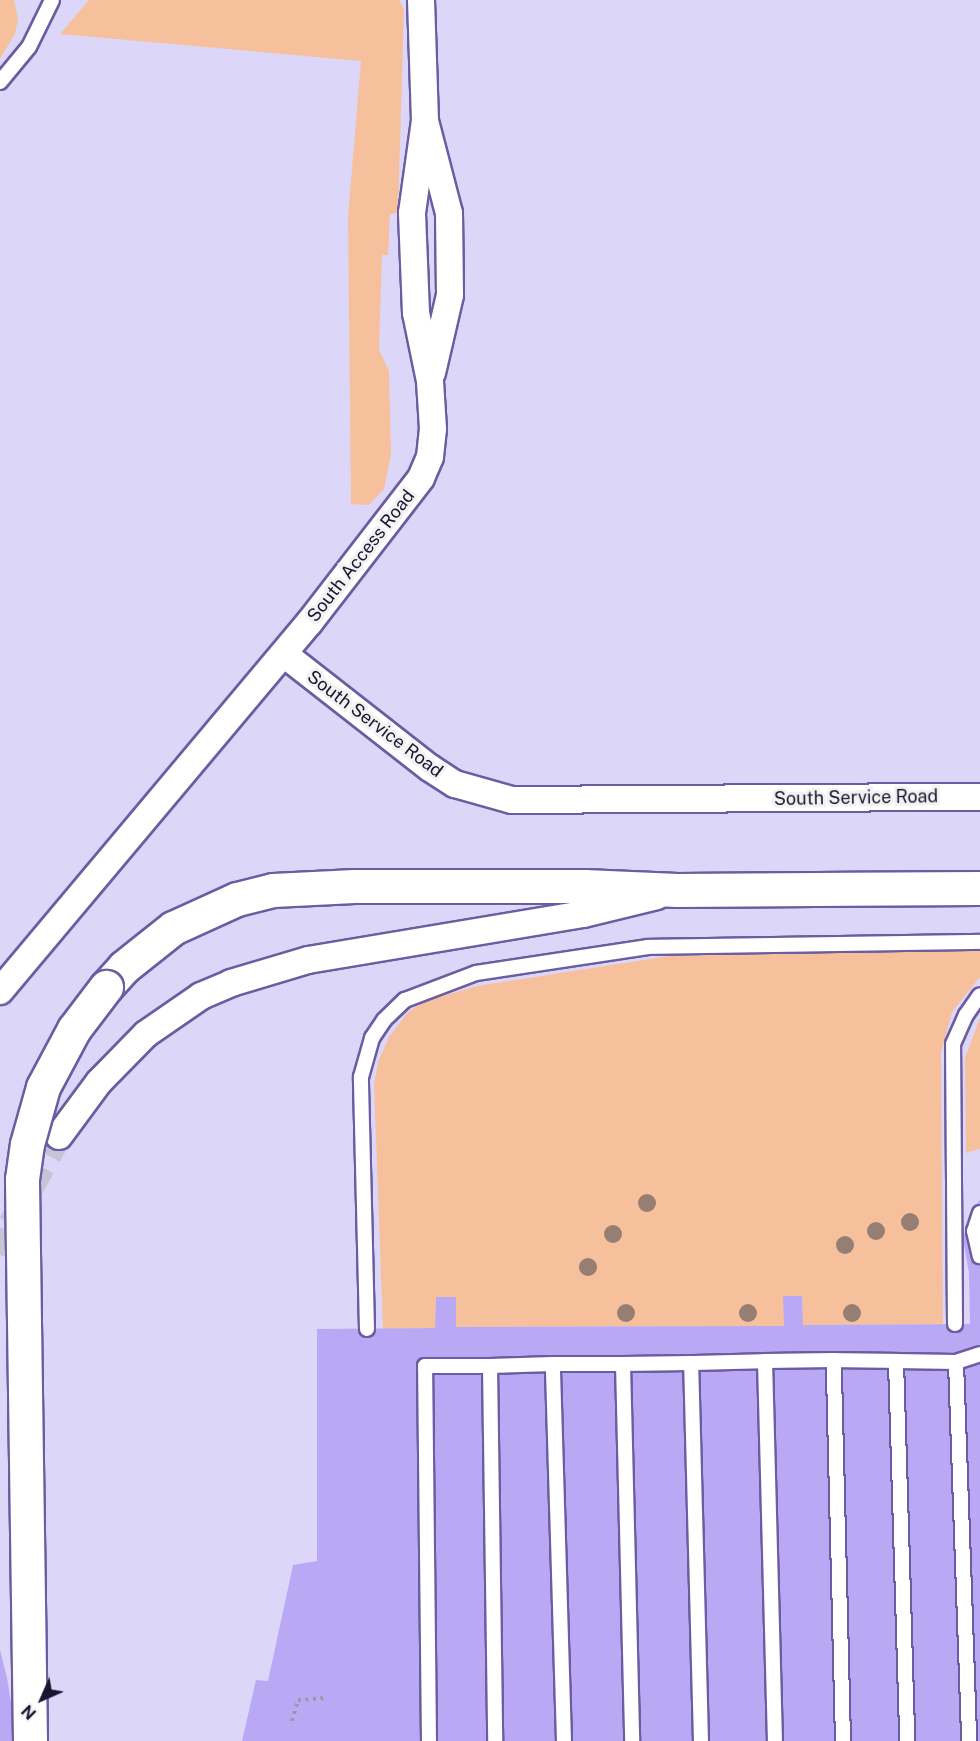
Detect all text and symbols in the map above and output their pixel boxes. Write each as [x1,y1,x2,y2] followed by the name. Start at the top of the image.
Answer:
[303,486,419,626] street label: South Access Road
[303,666,447,782] street label: South Service Road
[774,786,938,810] street label: South Service Road
[12,1669,72,1729] north arrow
[18,1701,40,1723] text: N

